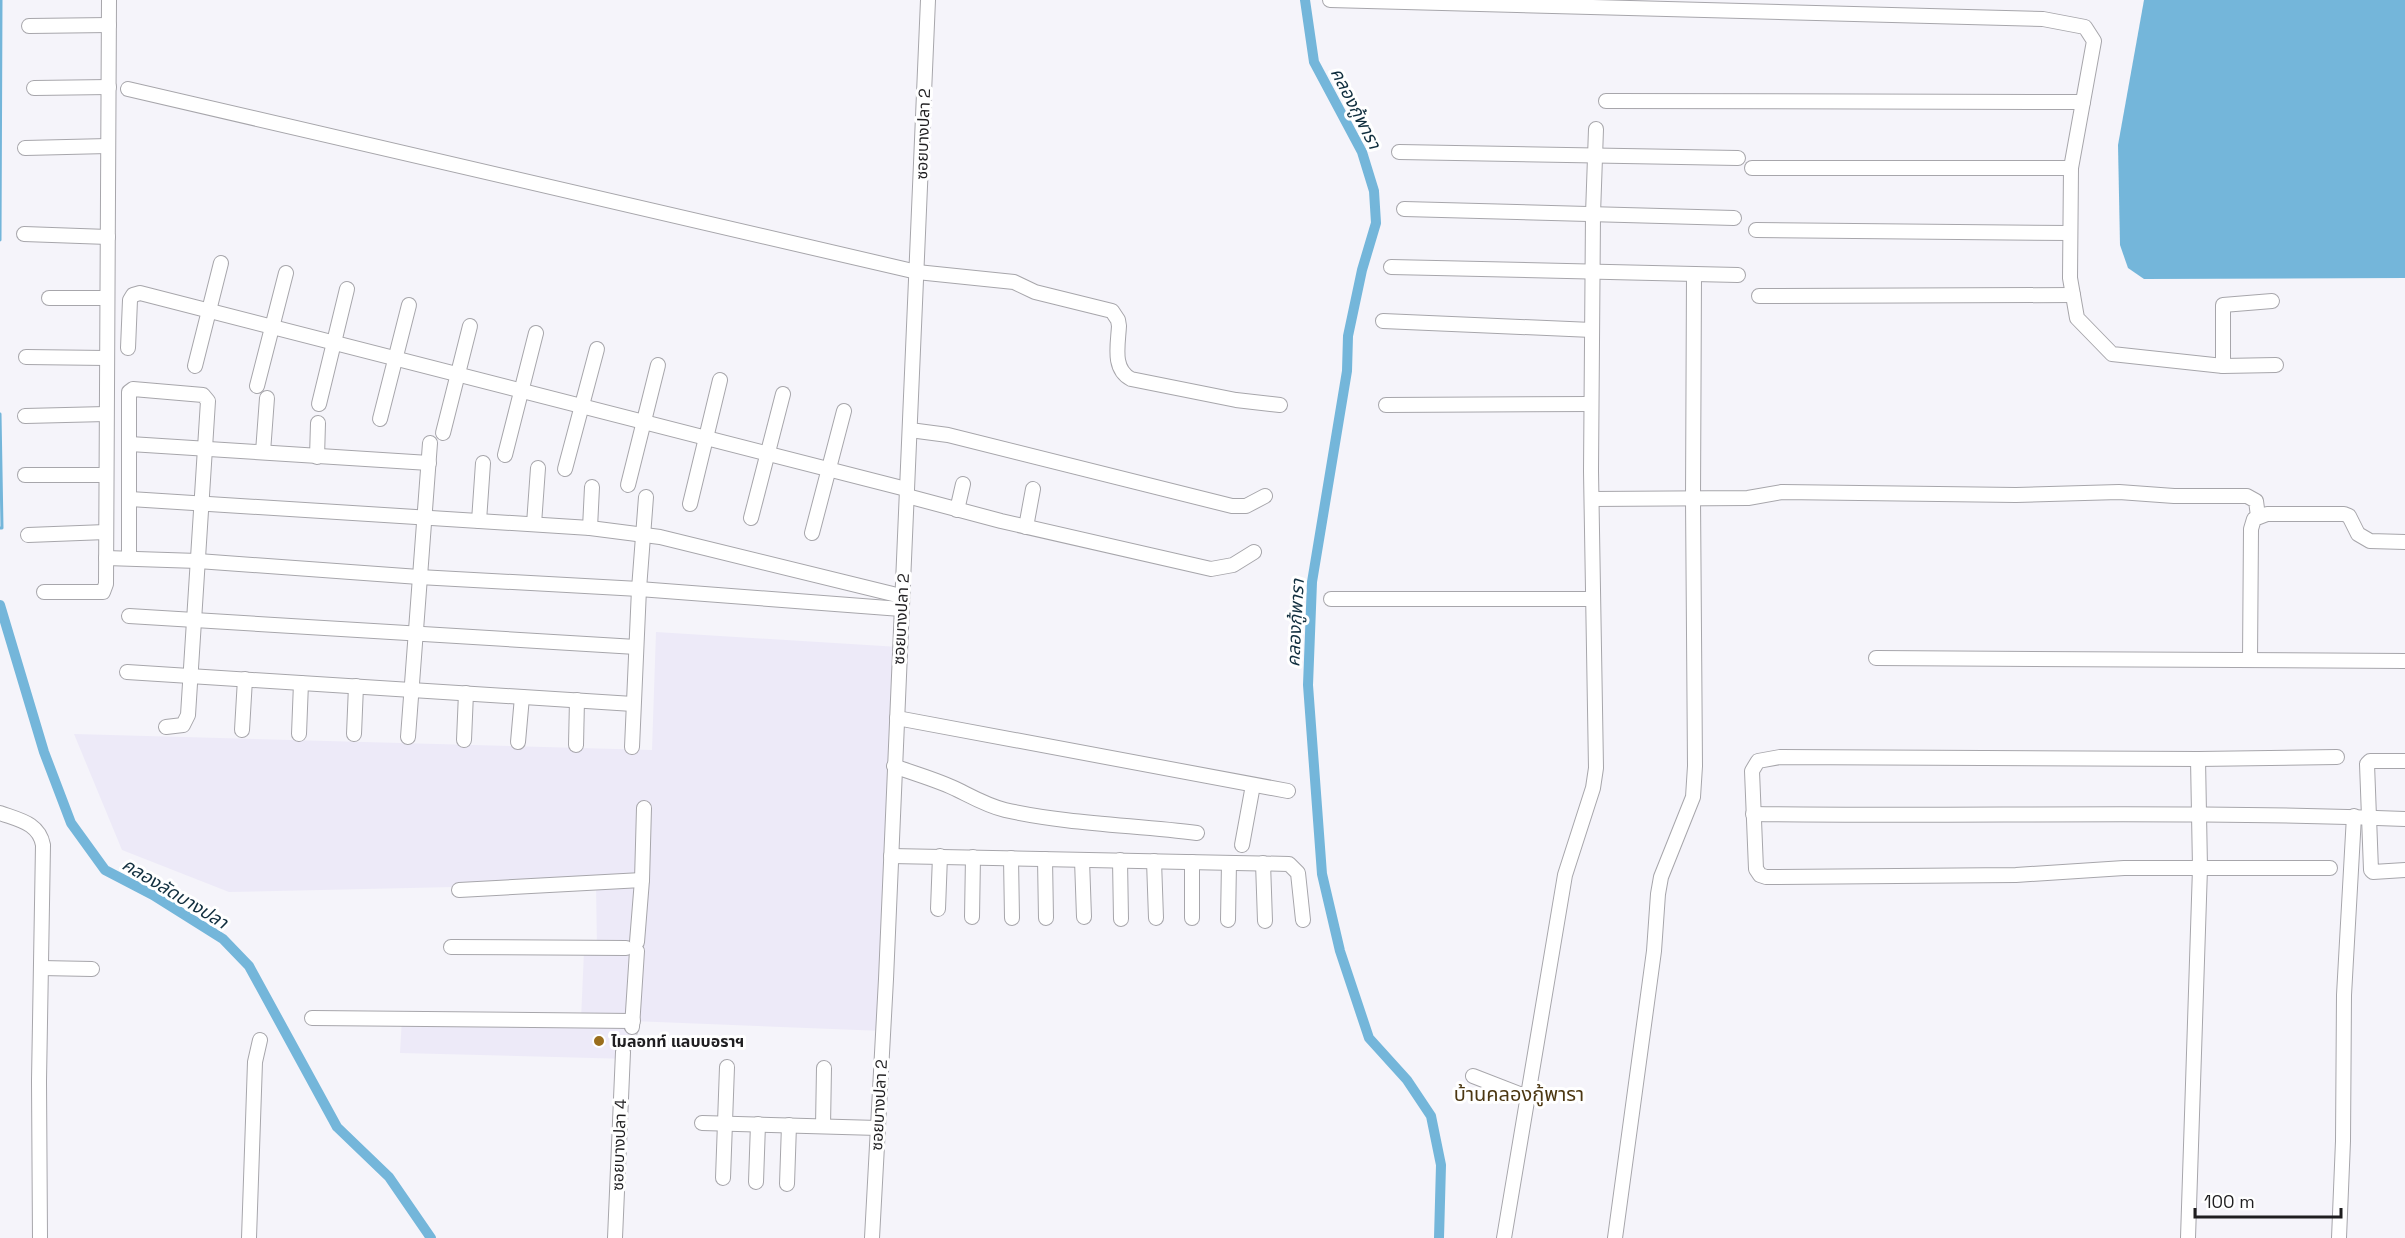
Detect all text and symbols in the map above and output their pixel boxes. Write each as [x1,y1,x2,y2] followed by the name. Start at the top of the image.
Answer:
[1326,64,1387,153] water label: คลองกู้พารา
[911,88,935,180] street label: ซอยบางปลา 2
[888,573,914,665] street label: ซอยบางปลา 2
[1281,578,1309,668] water label: คลองกู้พารา
[118,852,233,934] water label: คลองลัดบางปลา
[611,1031,744,1052] place label: ไมลอทท์ แลบบอราฯ
[592,1034,606,1048] marker: ไมลอทท์ แลบบอราฯ
[866,1059,892,1151] street label: ซอยบางปลา 2
[1454,1081,1584,1107] district label: บ้านคลองกู้พารา
[607,1099,631,1191] street label: ซอยบางปลา 4
[2195,1181,2340,1219] scale bar
[2204,1190,2255,1213] text: 100 m

